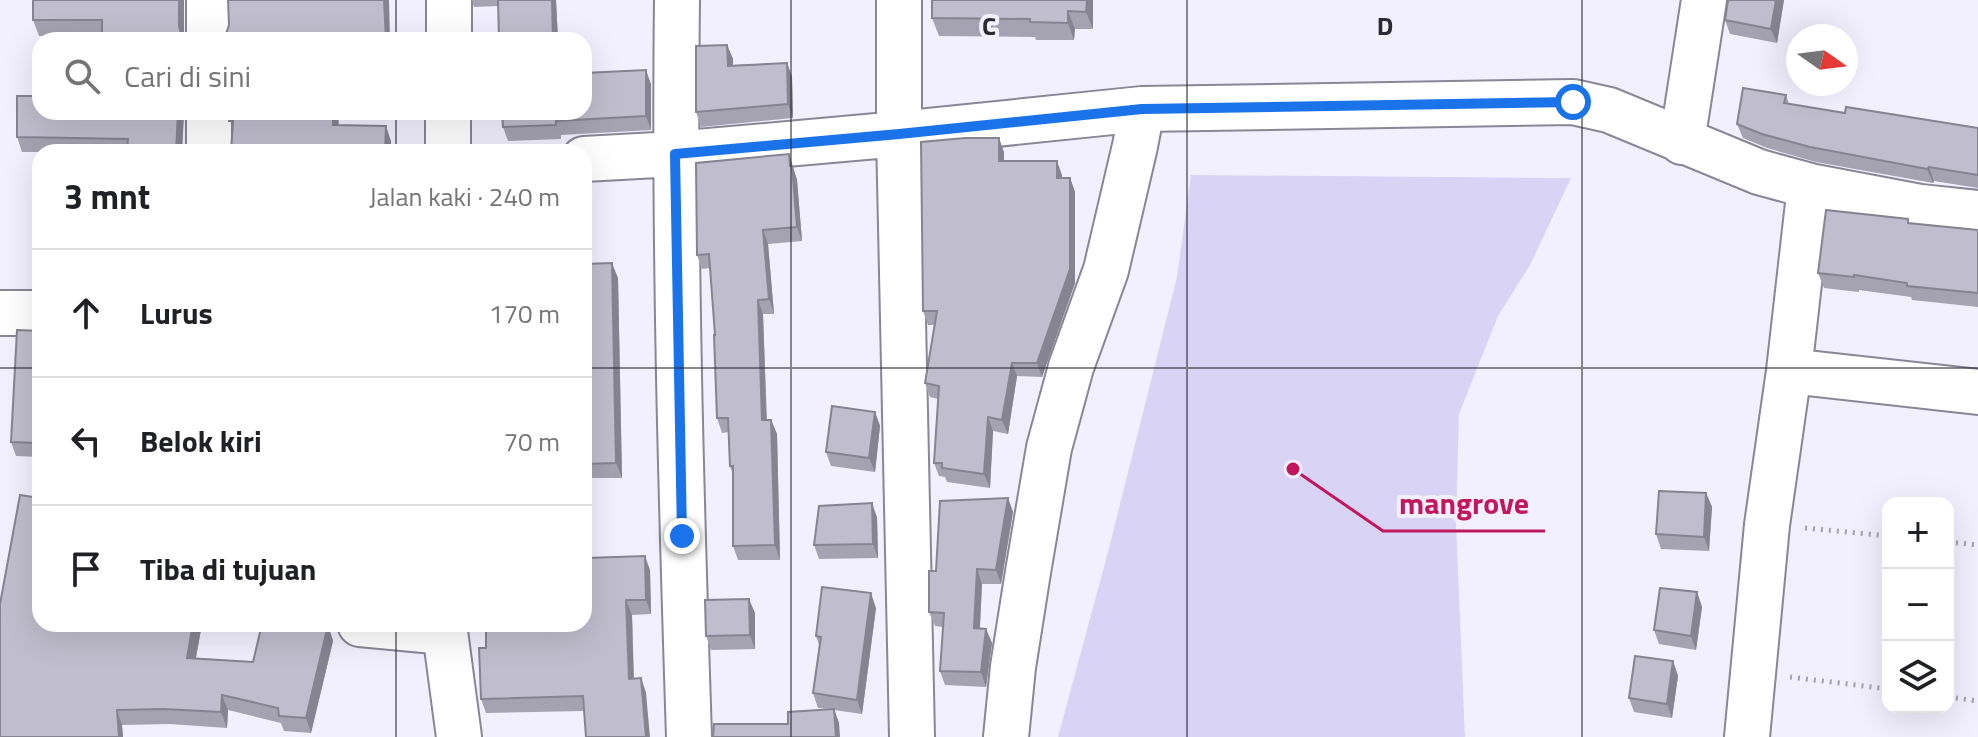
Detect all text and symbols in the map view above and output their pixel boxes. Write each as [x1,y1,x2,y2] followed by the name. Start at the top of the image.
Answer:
[982,6,996,45] text: C
[1377,6,1393,45] text: D
[1786,24,1858,96] north arrow
[32,32,592,120] search box
[124,53,251,99] text: Cari di sini
[60,54,104,98] icon: search
[1555,84,1591,120] route start
[64,170,150,222] text: 3 mnt
[369,177,560,216] text: Jalan kaki · 240 m
[140,290,213,336] text: Lurus
[64,291,108,335] icon: ahead
[489,294,560,333] text: 170 m
[140,418,262,464] text: Belok kiri
[64,419,108,463] icon: left
[503,422,560,461] text: 70 m
[1383,477,1545,531] callout: mangrove
[1399,480,1529,526] text: mangrove
[1882,497,1954,713] map controls
[1882,497,1954,569] button: +
[664,518,700,554] route end
[140,546,316,592] text: Tiba di tujuan
[64,547,108,591] icon: arrive
[1882,569,1954,641] button: −
[1882,641,1954,713] button: layers

